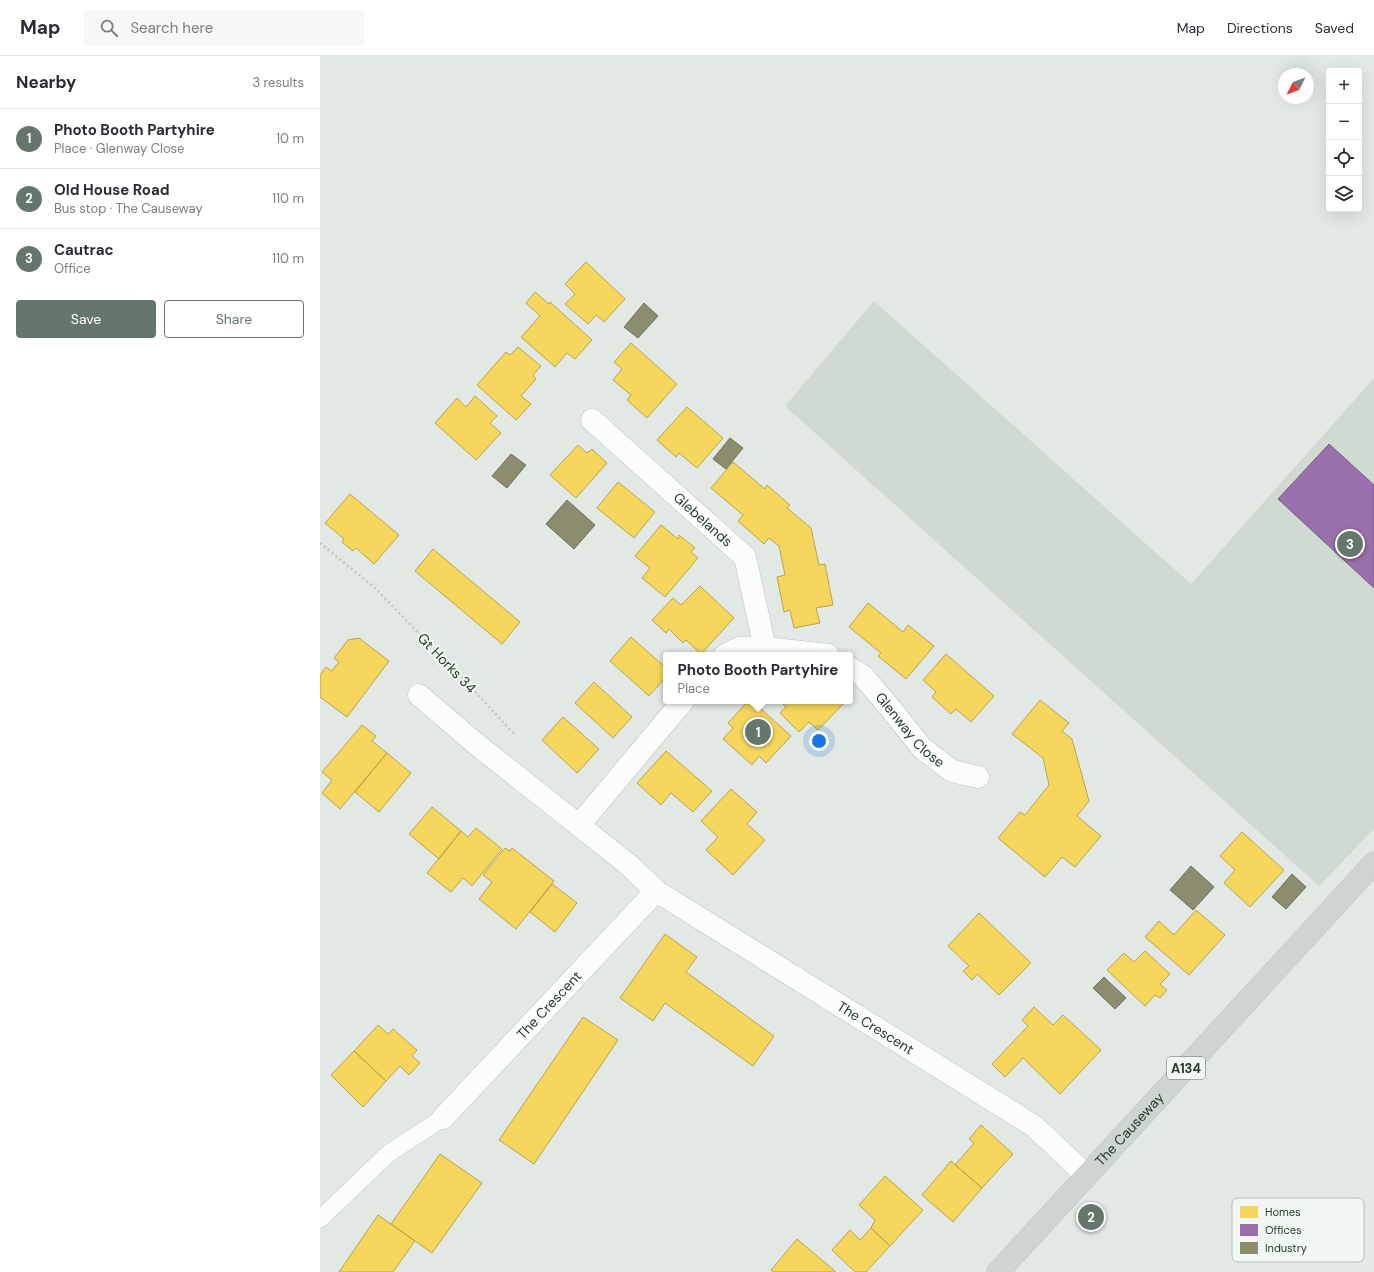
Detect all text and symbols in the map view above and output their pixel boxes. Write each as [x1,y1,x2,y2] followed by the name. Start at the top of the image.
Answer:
[84,10,364,46] search box
[20,15,60,40] text: Map
[98,17,120,39] icon: search
[130,18,213,38] text: Search here
[1177,19,1205,37] text: Map
[1227,19,1293,37] text: Directions
[1315,19,1354,37] text: Saved
[1278,68,1314,104] north arrow
[1326,68,1362,212] map controls
[1326,68,1362,104] button: +
[16,71,76,93] text: Nearby
[252,74,304,91] text: 3 results
[1326,104,1362,140] button: −
[54,120,215,140] text: Photo Booth Partyhire
[27,130,31,147] text: 1
[276,130,304,147] text: 10 m
[54,140,185,157] text: Place · Glenway Close
[1326,140,1362,176] button: locate
[1326,176,1362,212] button: layers
[54,180,170,200] text: Old House Road
[25,190,33,207] text: 2
[272,190,304,207] text: 110 m
[54,200,203,217] text: Bus stop · The Causeway
[54,240,114,260] text: Cautrac
[25,250,33,267] text: 3
[272,250,304,267] text: 110 m
[54,260,91,277] text: Office
[16,300,156,338] button: Save
[164,300,304,338] button: Share
[670,488,736,550] street label: Glebelands
[1337,529,1363,559] pin: 3
[414,629,481,697] street label: Gt Horks 34
[663,652,853,704] popup
[678,660,838,680] text: Photo Booth Partyhire
[678,680,710,697] text: Place
[872,688,948,771] street label: Glenway Close
[745,717,771,747] pin: 1
[809,731,829,751] your location
[513,967,585,1043] street label: The Crescent
[834,997,917,1058] street label: The Crescent
[1167,1057,1205,1079] road number: A134
[1091,1088,1168,1170] street label: The Causeway
[1232,1198,1364,1262] legend
[1078,1202,1104,1232] pin: 2
[1265,1205,1301,1219] text: Homes
[1265,1223,1302,1237] text: Offices
[1265,1241,1307,1255] text: Industry

